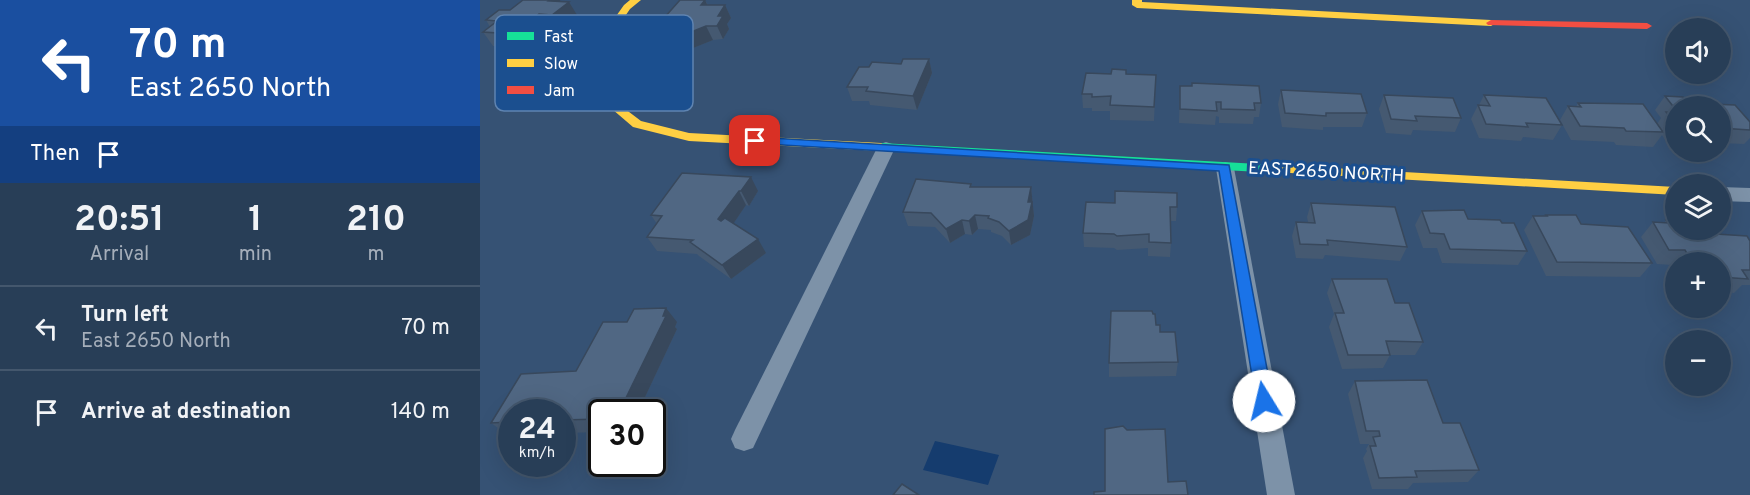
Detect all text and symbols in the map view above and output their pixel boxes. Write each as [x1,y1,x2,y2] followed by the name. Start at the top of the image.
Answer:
[495,15,693,111] legend
[1665,18,1731,396] map controls
[1665,18,1731,84] button: sound
[129,20,227,73] text: 70 m
[30,24,108,102] icon: left
[544,28,574,48] text: Fast
[544,55,578,75] text: Slow
[129,72,331,106] text: East 2650 North
[544,82,575,102] text: Jam
[1665,96,1731,162] button: search
[729,115,780,166] pin
[738,124,771,157] icon: arrive
[92,138,125,171] icon: arrive
[30,141,80,168] text: Then
[1247,157,1405,189] street label: EAST 2650 NORTH
[1665,174,1731,240] button: layers
[74,198,165,244] text: 20:51
[248,198,263,244] text: 1
[346,198,406,244] text: 210
[90,242,149,268] text: Arrival
[239,242,272,268] text: min
[367,242,384,268] text: m
[1665,252,1731,318] button: +
[81,302,169,329] text: Turn left
[30,312,63,345] icon: left
[401,315,450,342] text: 70 m
[81,329,231,355] text: East 2650 North
[1665,330,1731,396] button: −
[1232,369,1296,433] position arrow
[30,396,63,429] icon: arrive
[81,399,291,426] text: Arrive at destination
[391,399,450,426] text: 140 m
[588,399,666,477] speed limit sign: 30
[518,412,556,449] text: 24
[519,444,555,463] text: km/h

